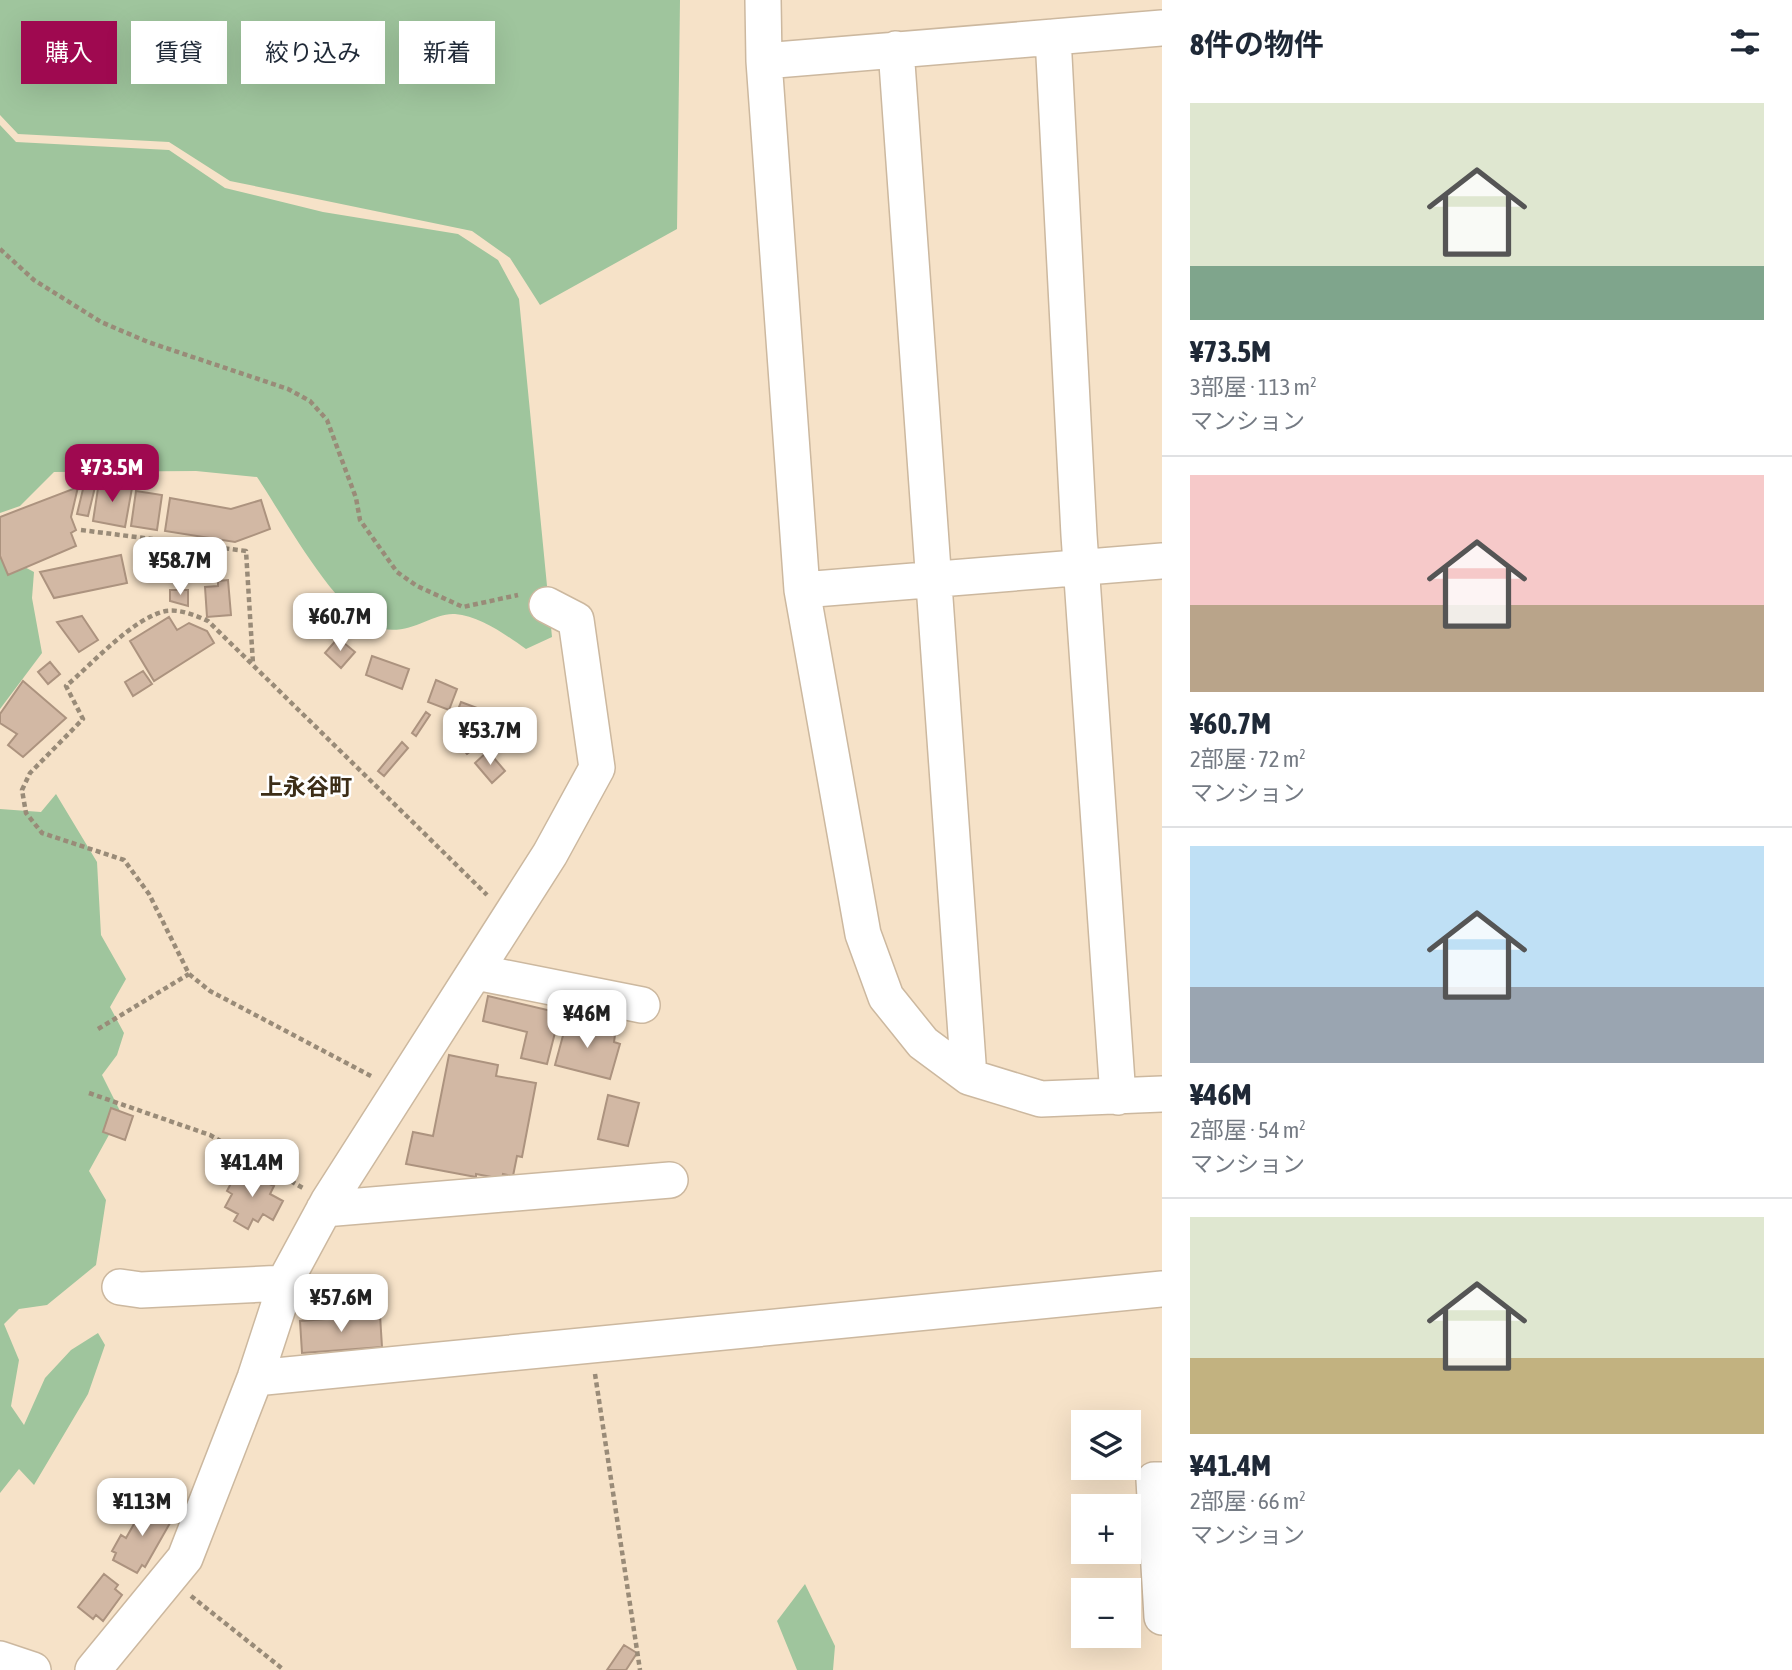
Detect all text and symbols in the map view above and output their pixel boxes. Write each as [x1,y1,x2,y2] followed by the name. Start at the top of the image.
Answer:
[21,21,117,84] chip: 購入
[131,21,227,84] chip: 賃貸
[241,21,385,84] chip: 絞り込み
[399,21,495,84] chip: 新着
[1726,23,1764,61] icon: filters
[1190,27,1324,61] text: 8件の物件
[1414,149,1540,275] icon: home
[1190,334,1271,368] text: ¥73.5M
[1190,374,1317,400] text: 3部屋 · 113 m²
[1190,408,1305,434] text: マンション
[55,444,169,504] pin: ¥73.5M
[81,454,143,480] text: ¥73.5M
[1414,521,1540,647] icon: home
[123,538,237,597] pin: ¥58.7M
[149,547,211,573] text: ¥58.7M
[283,594,397,653] pin: ¥60.7M
[309,603,371,629] text: ¥60.7M
[1190,706,1271,740] text: ¥60.7M
[433,708,547,767] pin: ¥53.7M
[459,717,521,743] text: ¥53.7M
[1190,746,1306,772] text: 2部屋 · 72 m²
[260,774,352,800] district label: 上永谷町
[1190,780,1305,806] text: マンション
[1414,892,1540,1018] icon: home
[546,990,628,1050] pin: ¥46M
[563,1000,611,1026] text: ¥46M
[1190,1077,1252,1111] text: ¥46M
[1190,1117,1306,1143] text: 2部屋 · 54 m²
[195,1140,309,1199] pin: ¥41.4M
[221,1149,283,1175] text: ¥41.4M
[1190,1151,1305,1177] text: マンション
[1414,1263,1540,1389] icon: home
[284,1274,398,1334] pin: ¥57.6M
[310,1284,372,1310] text: ¥57.6M
[1071,1410,1141,1648] map controls
[1071,1410,1141,1480] button: layers
[1190,1448,1271,1482] text: ¥41.4M
[93,1478,191,1538] pin: ¥113M
[113,1488,171,1514] text: ¥113M
[1190,1488,1306,1514] text: 2部屋 · 66 m²
[1071,1494,1141,1564] button: +
[1190,1522,1305,1548] text: マンション
[1071,1578,1141,1648] button: −

